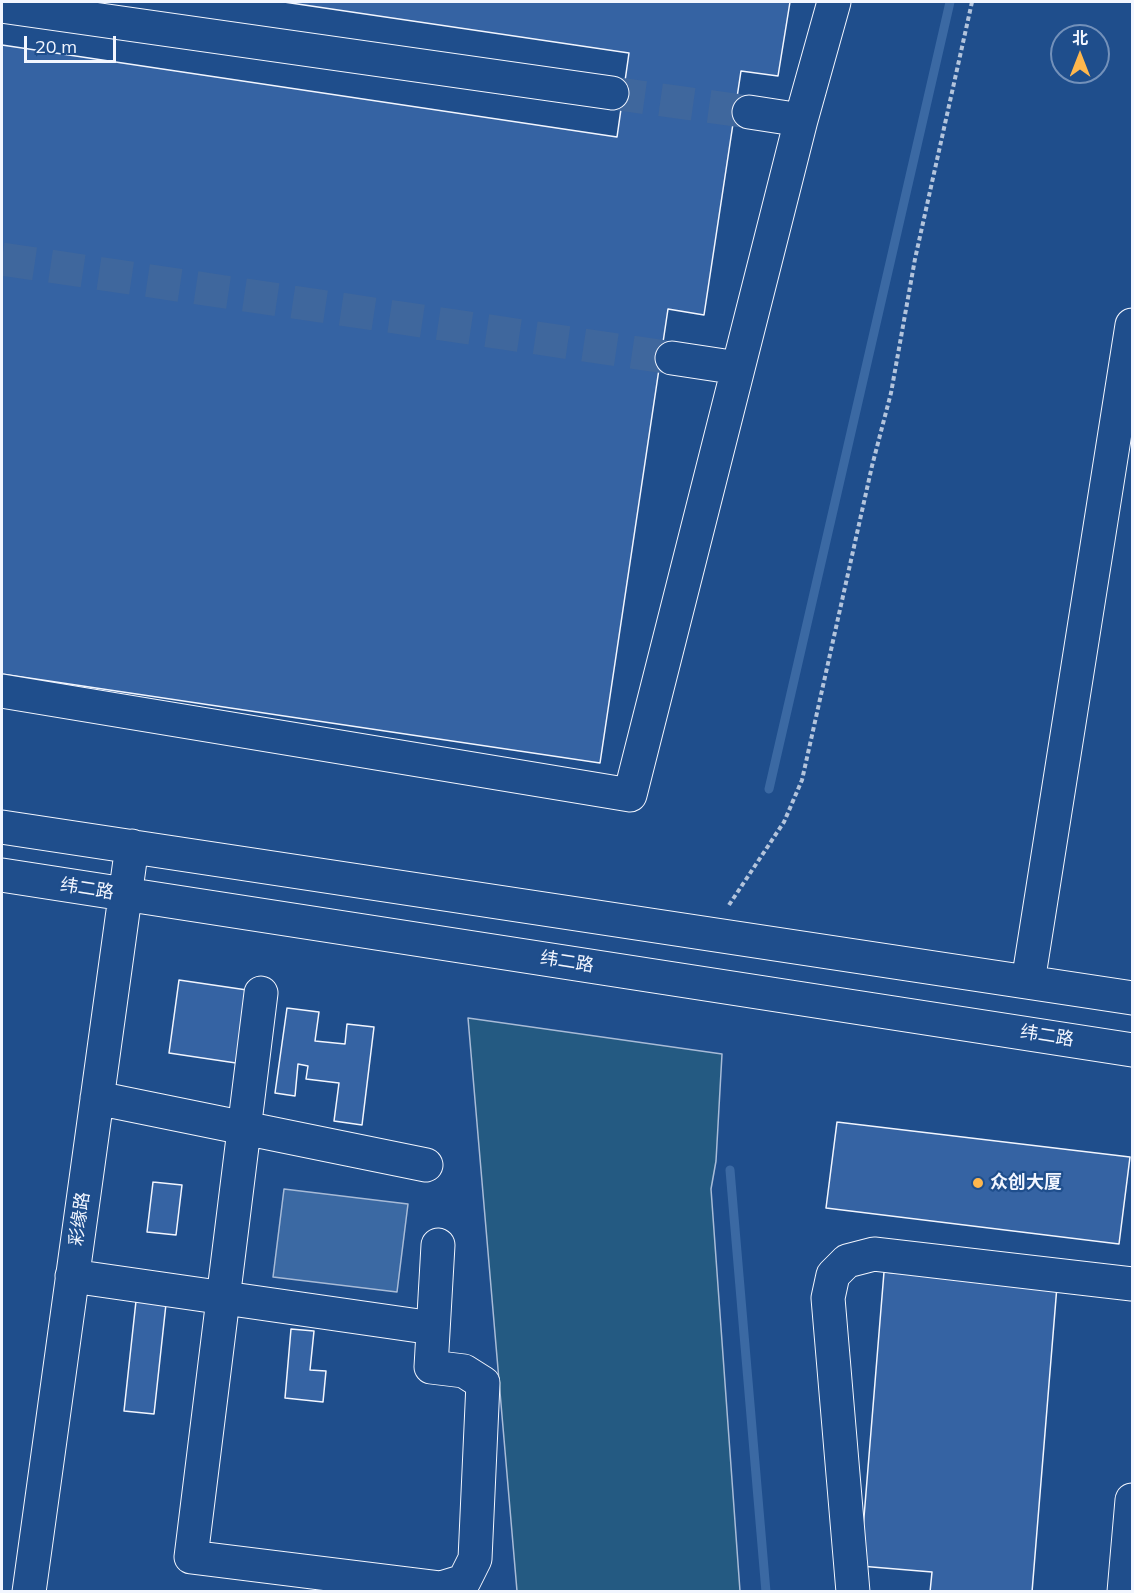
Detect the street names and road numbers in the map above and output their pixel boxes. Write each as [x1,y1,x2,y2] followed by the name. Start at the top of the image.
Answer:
[59,874,115,904] street label: 纬二路
[539,947,595,977] street label: 纬二路
[1019,1021,1075,1051] street label: 纬二路
[66,1191,94,1247] street label: 彩缘路

